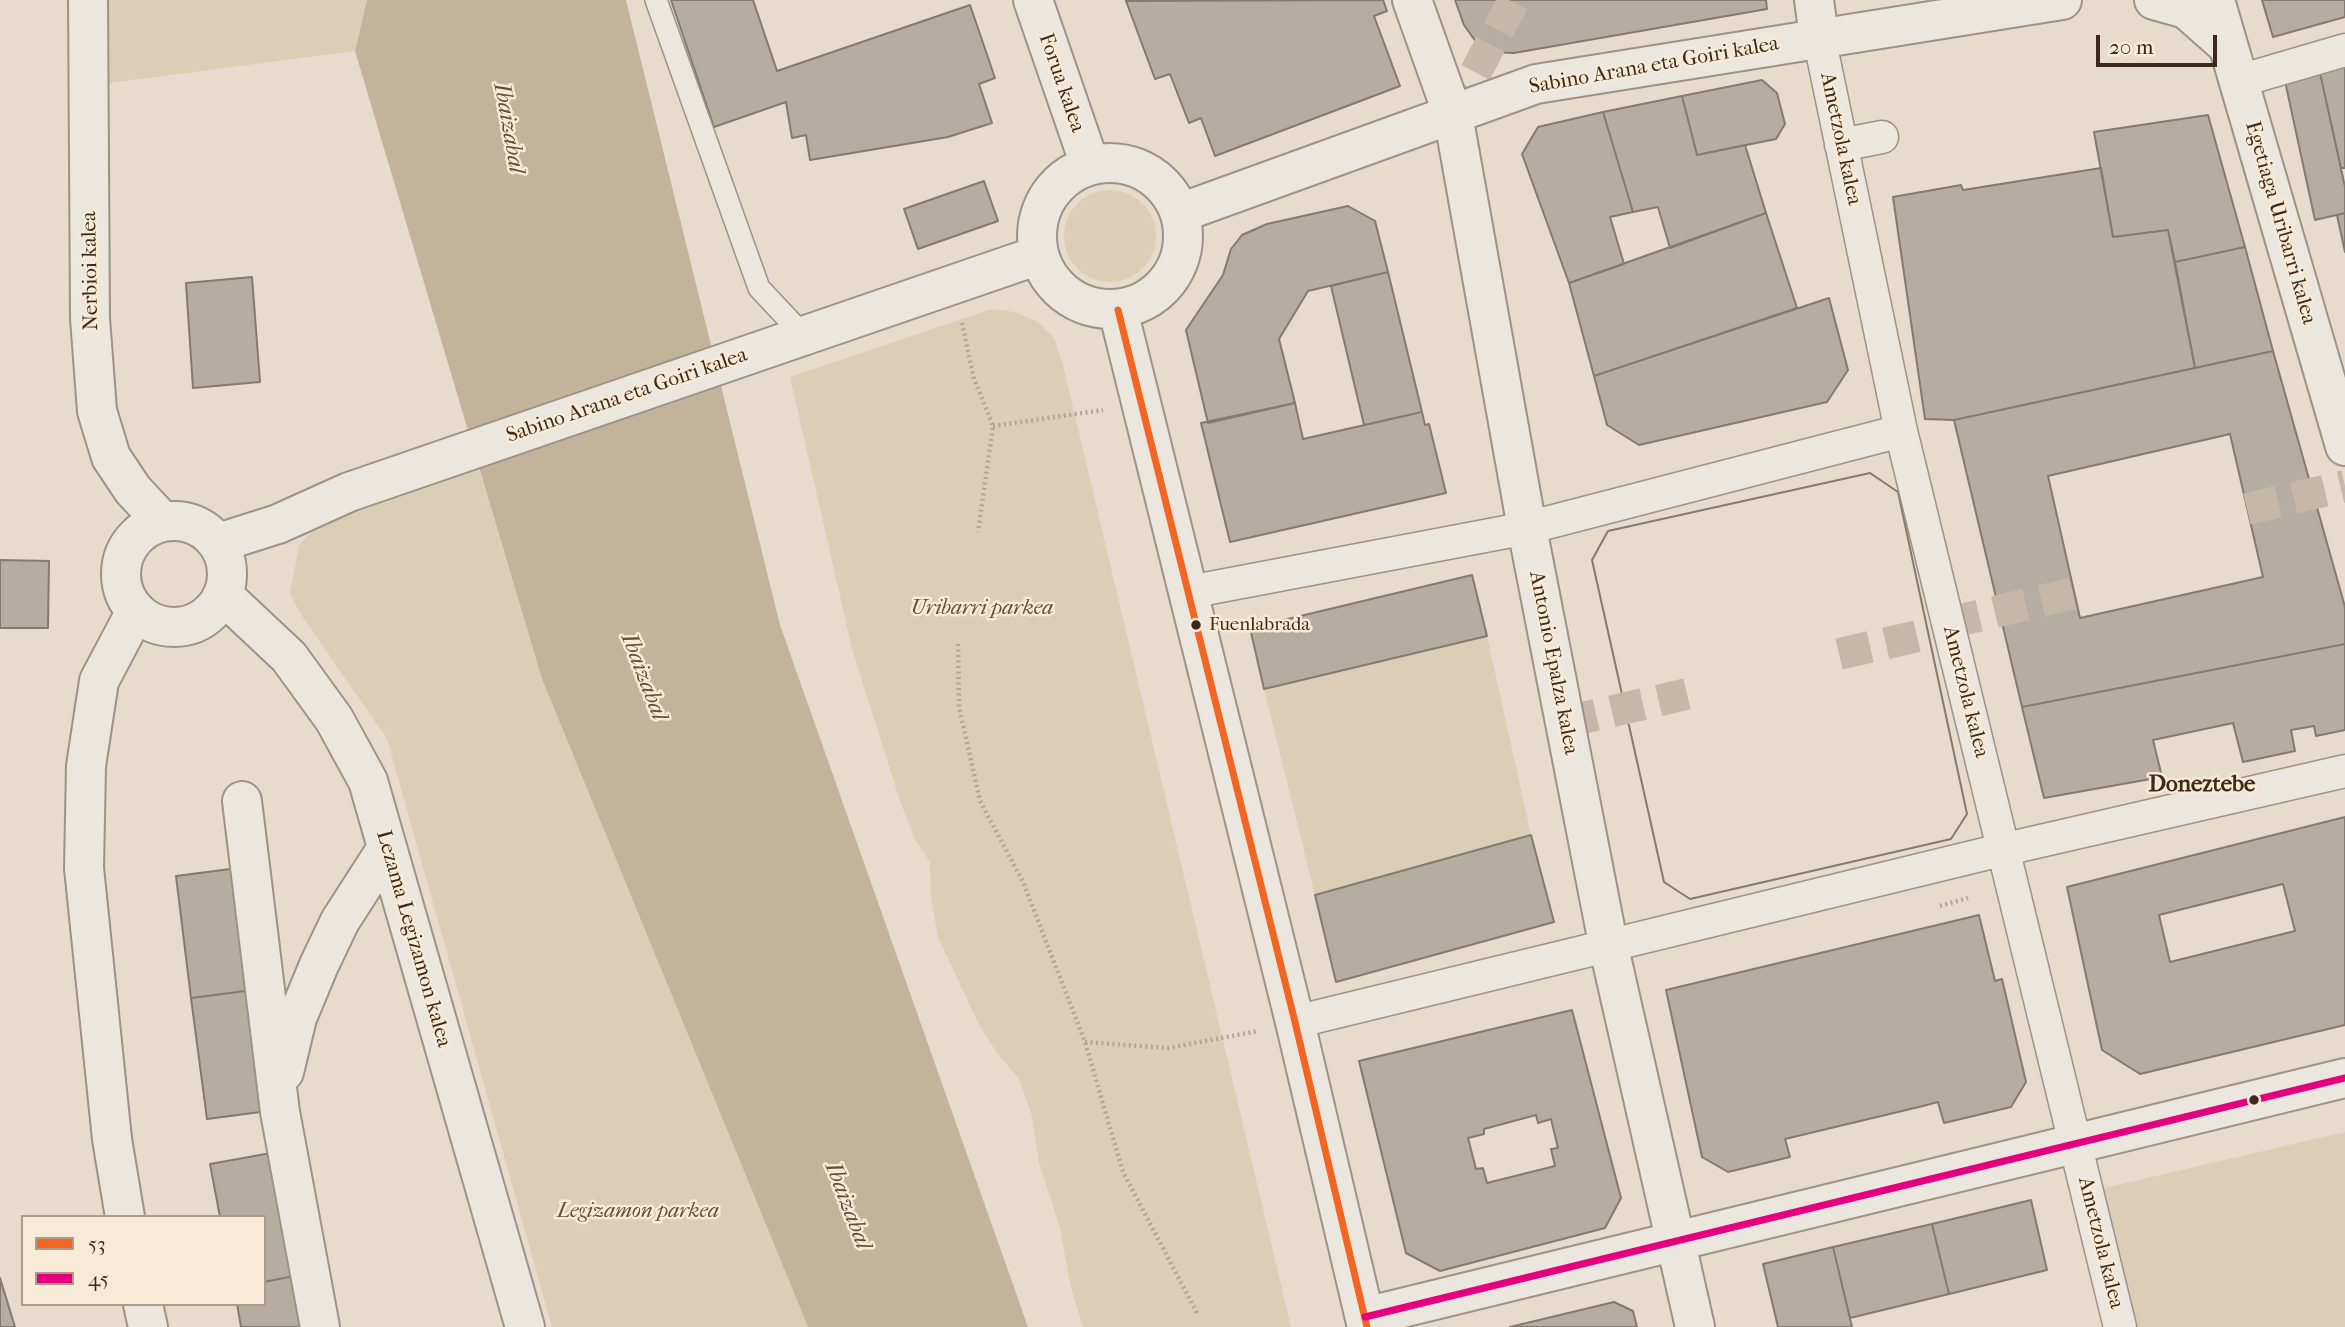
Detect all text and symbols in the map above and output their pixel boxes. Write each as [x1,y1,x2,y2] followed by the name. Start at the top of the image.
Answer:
[2100,21,2221,65] scale bar
[1032,30,1090,136] street label: Forua kalea
[1527,32,1781,100] street label: Sabino Arana eta Goiri kalea
[2109,35,2153,59] text: 20 m
[1814,70,1866,208] street label: Ametzola kalea
[487,81,529,175] water label: Ibaizabal
[2239,119,2321,327] street label: Egetiaga Uribarri kalea
[77,211,105,331] street label: Nerbioi kalea
[503,343,751,449] street label: Sabino Arana eta Goiri kalea
[1523,569,1583,757] street label: Antonio Epalza kalea
[911,596,1053,622] park label: Uribarri parkea
[1209,614,1310,636] place label: Fuenlabrada
[1189,618,1203,632] marker: Fuenlabrada
[1936,624,1994,760] street label: Ametzola kalea
[614,630,672,724] water label: Ibaizabal
[2149,771,2255,799] district label: Doneztebe
[370,828,456,1050] street label: Lezama Legizamon kalea
[2247,1093,2261,1107] unlabelled marker
[818,1159,876,1253] water label: Ibaizabal
[2071,1175,2129,1311] street label: Ametzola kalea
[557,1199,719,1225] park label: Legizamon parkea
[21,1215,266,1306] legend
[88,1232,106,1256] text: 53
[88,1267,109,1291] text: 45

